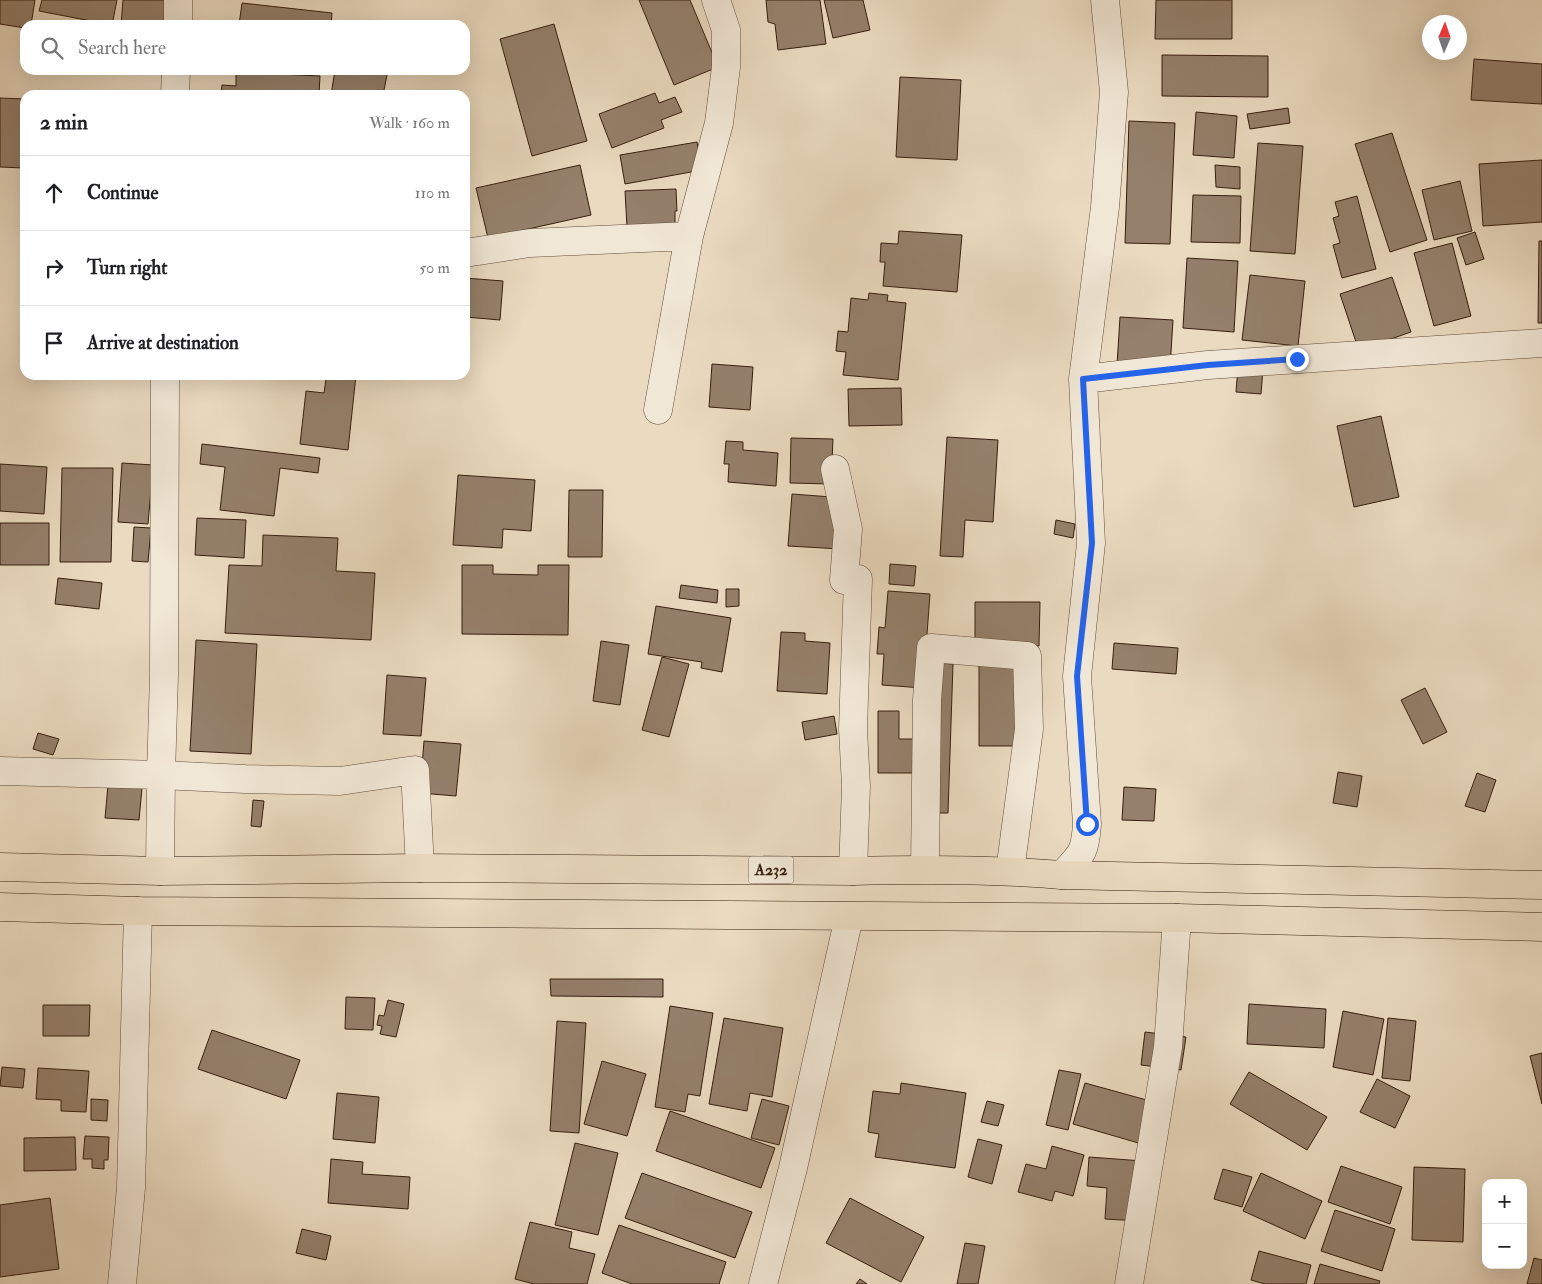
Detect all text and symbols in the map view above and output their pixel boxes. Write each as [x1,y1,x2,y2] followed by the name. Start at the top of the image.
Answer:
[1422,15,1467,60] north arrow
[20,20,470,75] search box
[38,34,66,62] icon: search
[78,36,166,60] text: Search here
[40,109,88,136] text: 2 min
[369,113,450,133] text: Walk · 160 m
[40,179,68,207] icon: ahead
[87,181,158,205] text: Continue
[415,183,450,203] text: 110 m
[40,254,68,282] icon: right
[87,256,167,280] text: Turn right
[419,258,450,278] text: 50 m
[40,329,68,357] icon: arrive
[87,331,239,355] text: Arrive at destination
[1286,348,1309,371] route end
[1076,813,1099,836] route start
[748,856,794,884] road number: A232
[1482,1179,1527,1269] map controls
[1482,1179,1527,1224] button: +
[1482,1224,1527,1269] button: −

